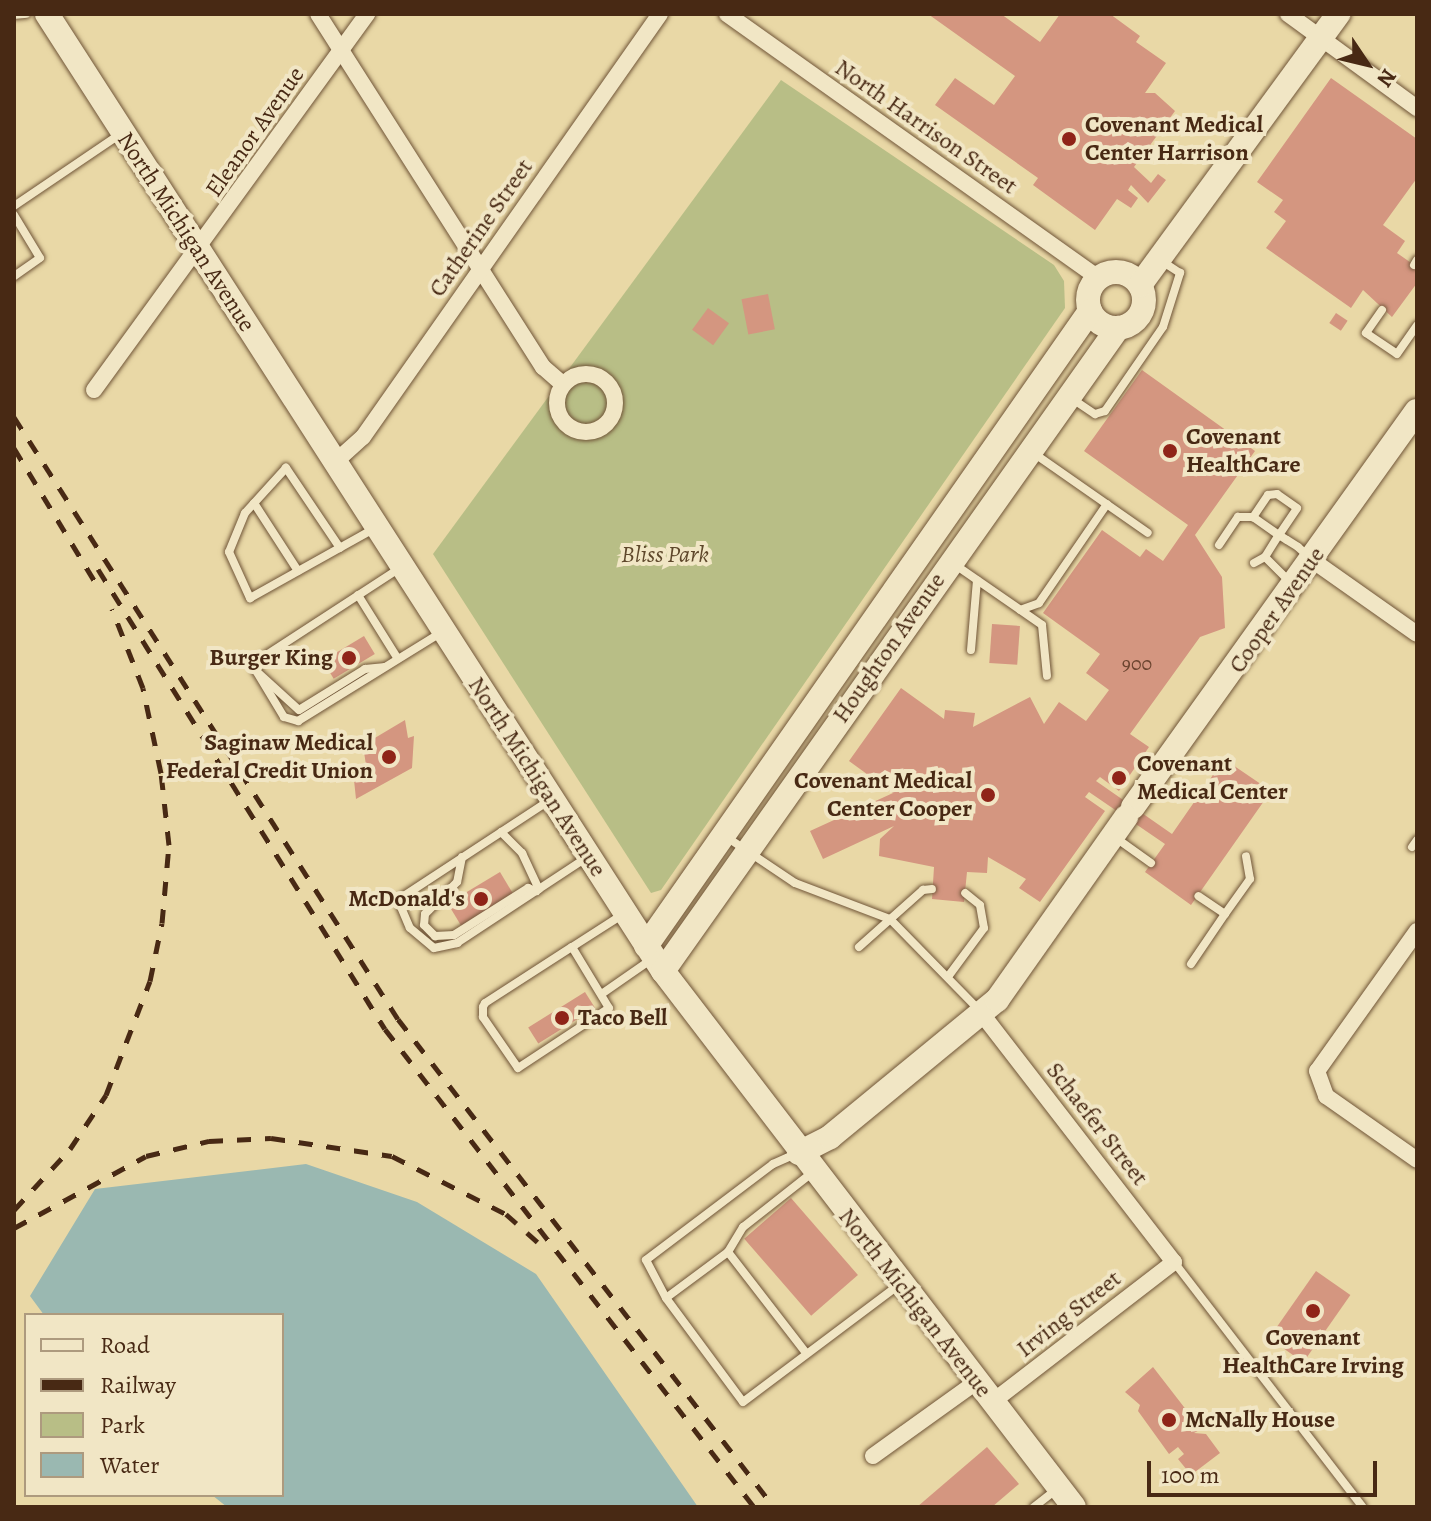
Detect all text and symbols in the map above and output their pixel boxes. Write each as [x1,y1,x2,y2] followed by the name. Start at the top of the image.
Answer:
[1327,24,1407,104] north arrow
[829,53,1023,201] street label: North Harrison Street
[199,61,311,203] street label: Eleanor Avenue
[1370,63,1404,93] text: N
[1085,111,1263,167] place label: Covenant Medical Center Harrison
[111,127,261,337] street label: North Michigan Avenue
[1060,130,1078,148] marker: Covenant Medical Center Harrison
[423,154,539,302] street label: Catherine Street
[1186,423,1301,479] place label: Covenant HealthCare
[1161,442,1179,460] marker: Covenant HealthCare
[621,541,709,569] park label: Bliss Park
[1223,541,1331,679] street label: Cooper Avenue
[827,567,951,729] street label: Houghton Avenue
[209,644,333,672] place label: Burger King
[340,649,358,667] marker: Burger King
[1122,651,1152,675] house number: 900
[462,672,612,882] street label: North Michigan Avenue
[166,729,373,785] place label: Saginaw Medical Federal Credit Union
[380,748,398,766] marker: Saginaw Medical Federal Credit Union
[1137,750,1288,806] place label: Covenant Medical Center
[794,767,972,823] place label: Covenant Medical Center Cooper
[1108,767,1130,789] marker: Covenant Medical Center
[979,786,997,804] marker: Covenant Medical Center Cooper
[348,885,465,913] place label: McDonald's
[472,890,490,908] marker: McDonald's
[578,1004,667,1032] place label: Taco Bell
[553,1009,571,1027] marker: Taco Bell
[1040,1057,1154,1191] street label: Schaefer Street
[832,1203,998,1403] street label: North Michigan Avenue
[1011,1264,1127,1364] street label: Irving Street
[1304,1302,1322,1320] marker: Covenant HealthCare Irving
[24,1313,284,1497] legend
[1222,1324,1404,1380] place label: Covenant HealthCare Irving
[100,1329,150,1361] text: Road
[100,1369,176,1401] text: Railway
[1185,1406,1335,1434] place label: McNally House
[100,1409,145,1441] text: Park
[1160,1411,1178,1429] marker: McNally House
[1151,1445,1381,1495] scale bar
[100,1449,160,1481] text: Water
[1161,1459,1220,1491] text: 100 m

